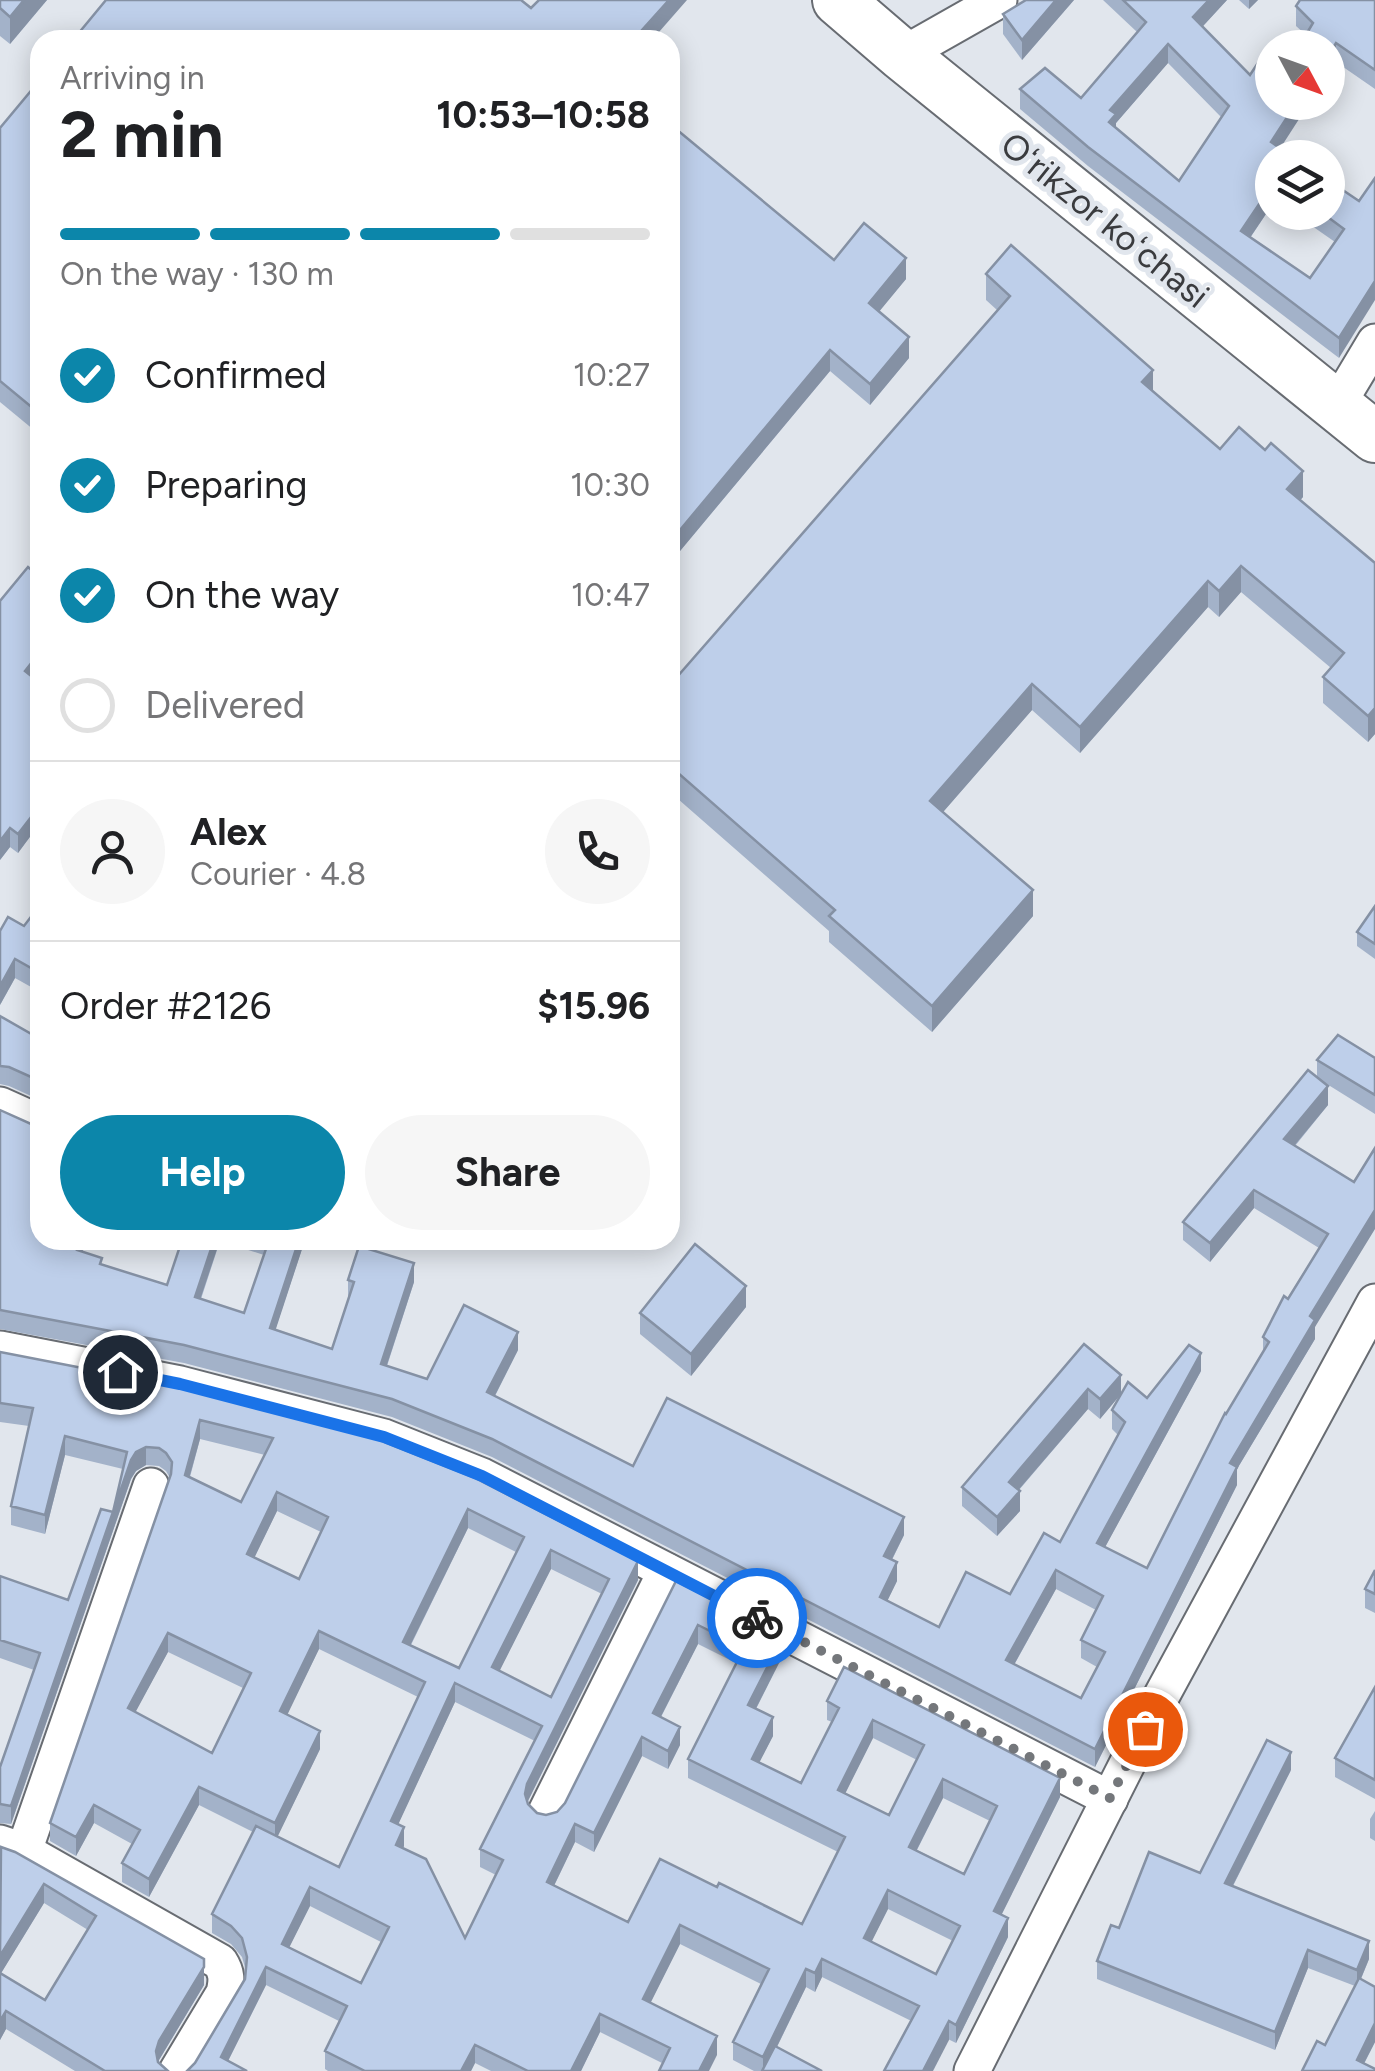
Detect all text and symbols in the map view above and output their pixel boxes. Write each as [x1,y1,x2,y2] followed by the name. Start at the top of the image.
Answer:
[1255,30,1345,120] north arrow
[1255,30,1345,230] map controls
[60,59,205,97] text: Arriving in
[436,92,650,138] text: 10:53–10:58
[60,95,224,173] text: 2 min
[993,123,1217,317] street label: Oʻrikzor koʻchasi
[1255,140,1345,230] button: layers
[60,255,334,293] text: On the way · 130 m
[60,348,115,403] icon: check
[145,352,327,398] text: Confirmed
[573,356,650,394] text: 10:27
[60,458,115,513] icon: check
[145,462,307,508] text: Preparing
[570,466,650,504] text: 10:30
[60,568,115,623] icon: check
[145,572,339,618] text: On the way
[571,576,650,614] text: 10:47
[145,682,305,728] text: Delivered
[60,799,165,904] button: person
[545,799,650,904] button: phone
[190,809,267,855] text: Alex
[190,855,366,893] text: Courier · 4.8
[60,983,271,1029] text: Order #2126
[537,983,650,1029] text: $15.96
[60,1115,345,1230] button: Help
[365,1115,650,1230] button: Share
[78,1330,163,1415] pin
[93,1345,148,1400] icon: home
[707,1568,807,1668] courier
[730,1591,785,1646] icon: bike
[1103,1687,1188,1772] pin
[1118,1702,1173,1757] icon: bag

